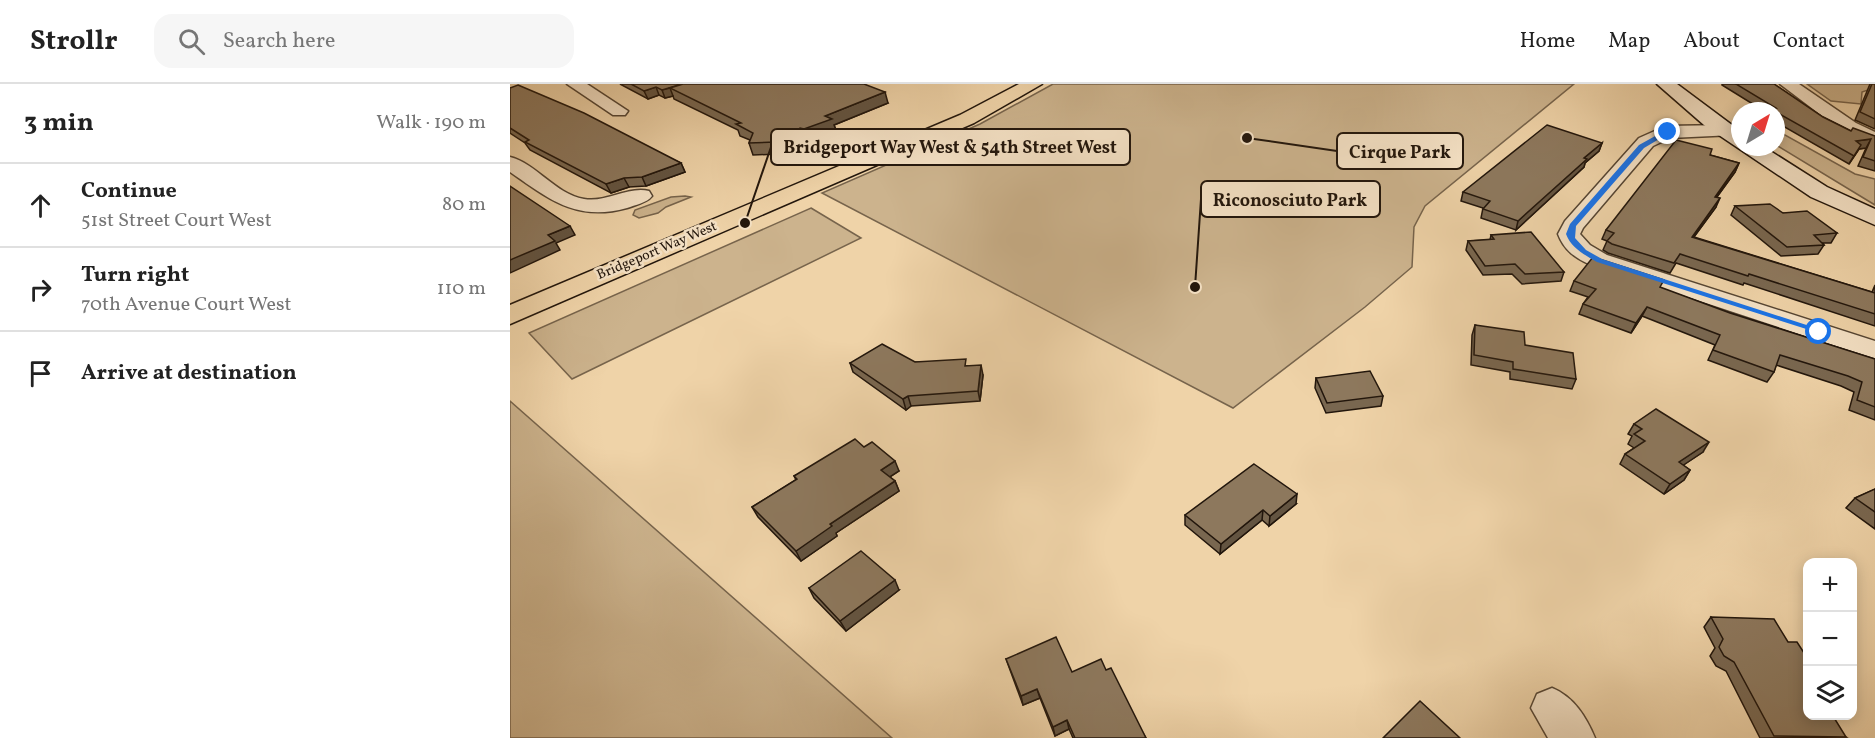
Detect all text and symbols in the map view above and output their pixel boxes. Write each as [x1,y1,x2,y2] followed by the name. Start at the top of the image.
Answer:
[154,14,574,68] search box
[30,22,118,61] text: Strollr
[175,25,208,58] icon: search
[223,26,335,57] text: Search here
[1520,27,1575,56] text: Home
[1608,27,1650,56] text: Map
[1683,27,1740,56] text: About
[1773,27,1845,56] text: Contact
[1731,102,1785,156] north arrow
[24,105,94,141] text: 3 min
[376,109,486,137] text: Walk · 190 m
[1654,118,1680,144] route end
[771,129,1130,165] callout: Bridgeport Way West & 54th Street West
[1337,133,1463,169] callout: Cirque Park
[783,136,1117,161] text: Bridgeport Way West & 54th Street West
[1349,141,1451,166] text: Cirque Park
[81,176,177,207] text: Continue
[1201,181,1380,217] callout: Riconosciuto Park
[24,189,57,222] icon: ahead
[1213,189,1367,214] text: Riconosciuto Park
[442,191,486,219] text: 80 m
[81,207,272,235] text: 51st Street Court West
[594,217,720,285] street label: Bridgeport Way West
[81,260,189,291] text: Turn right
[24,273,57,306] icon: right
[437,275,486,303] text: 110 m
[81,291,292,319] text: 70th Avenue Court West
[1805,318,1831,344] route start
[24,357,57,390] icon: arrive
[81,358,297,389] text: Arrive at destination
[1803,558,1857,720] map controls
[1803,558,1857,612] button: +
[1803,612,1857,666] button: −
[1803,666,1857,720] button: layers

